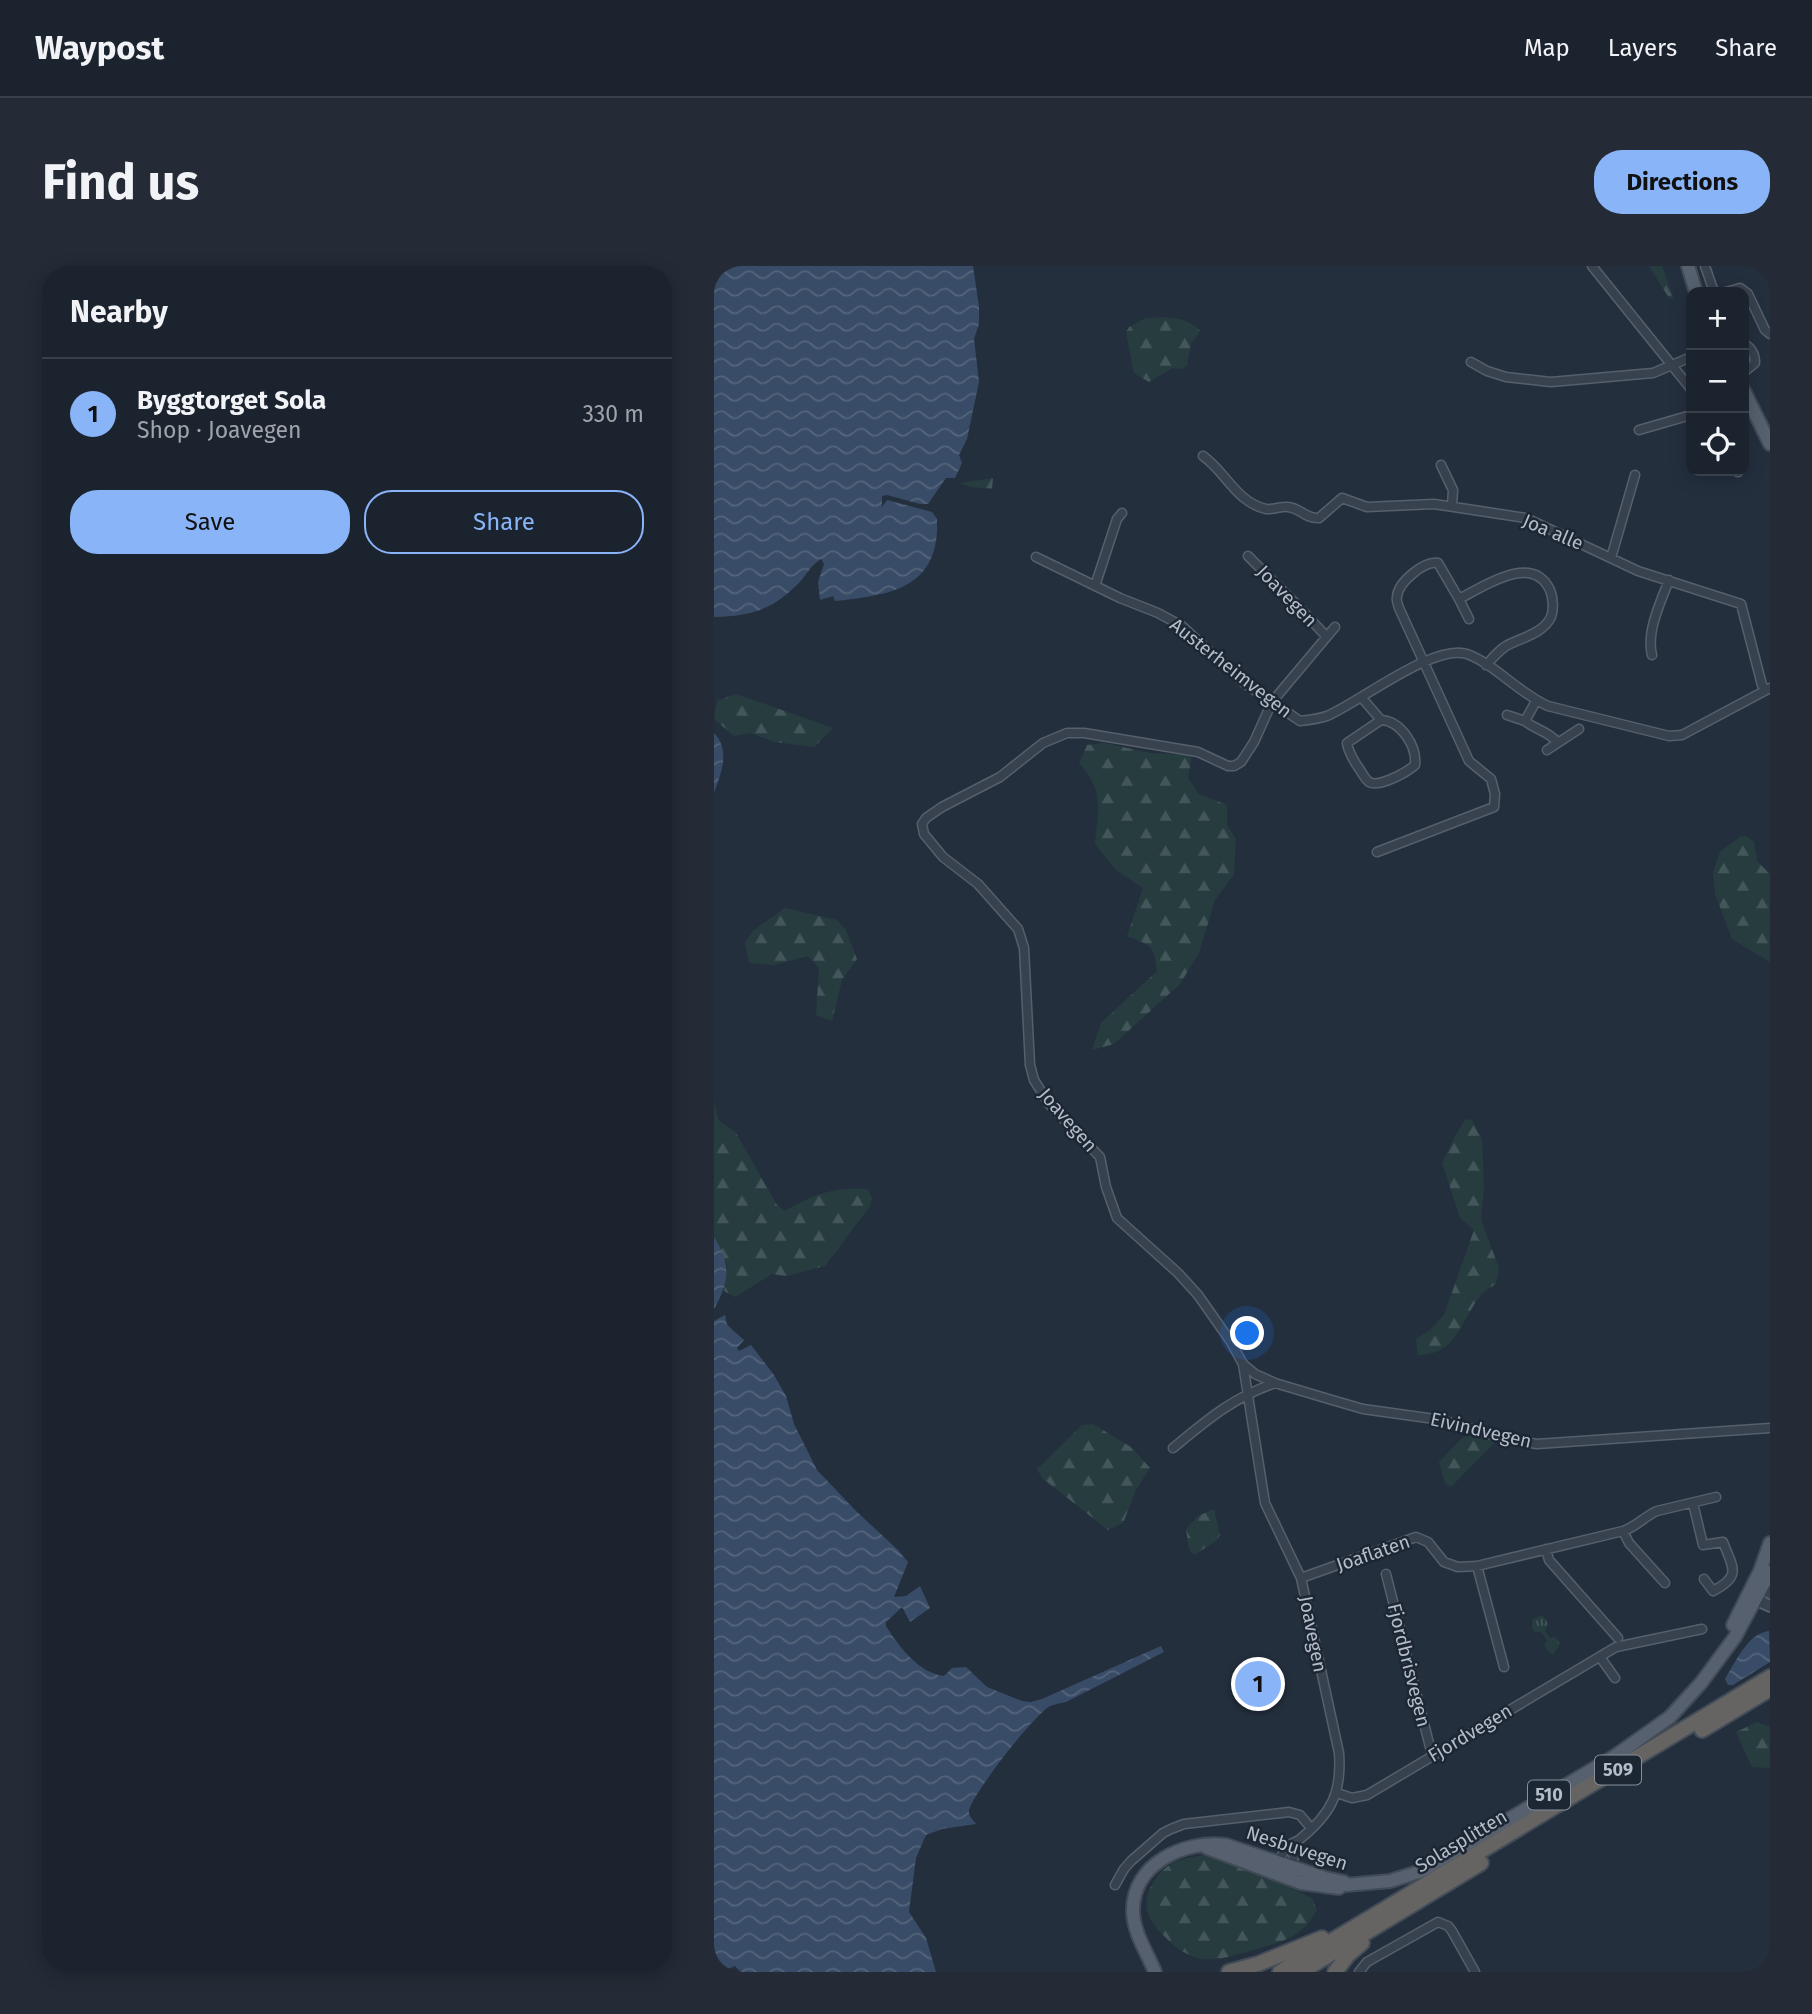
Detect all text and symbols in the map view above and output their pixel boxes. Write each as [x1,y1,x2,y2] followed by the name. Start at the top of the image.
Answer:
[35,28,164,68] text: Waypost
[1524,34,1570,62] text: Map
[1608,34,1677,62] text: Layers
[1715,34,1777,62] text: Share
[1594,150,1770,214] button: Directions
[42,153,199,212] text: Find us
[1686,287,1749,476] map controls
[1686,287,1749,350] button: +
[70,294,168,330] text: Nearby
[1686,350,1749,413] button: −
[137,385,326,416] text: Byggtorget Sola
[88,400,98,428] text: 1
[582,400,644,428] text: 330 m
[1686,413,1749,476] button: locate
[137,416,302,444] text: Shop · Joavegen
[70,490,350,554] button: Save
[364,490,644,554] button: Share
[1519,509,1587,555] street label: Joa alle
[1252,560,1322,632] street label: Joavegen
[1165,613,1297,723] street label: Austerheimvegen
[1034,1083,1102,1157] street label: Joavegen
[1230,1316,1264,1350] your location
[1428,1407,1534,1453] street label: Eivindvegen
[1333,1530,1413,1576] street label: Joaflaten
[1294,1594,1332,1674] street label: Joavegen
[1383,1601,1435,1729] street label: Fjordbrisvegen
[1235,1658,1281,1710] pin: 1
[1424,1699,1516,1767] street label: Fjordvegen
[1595,1756,1641,1784] road number: 509
[1528,1780,1570,1810] road number: 510
[1411,1805,1511,1877] street label: Solasplitten
[1243,1821,1351,1875] street label: Nesbuvegen

